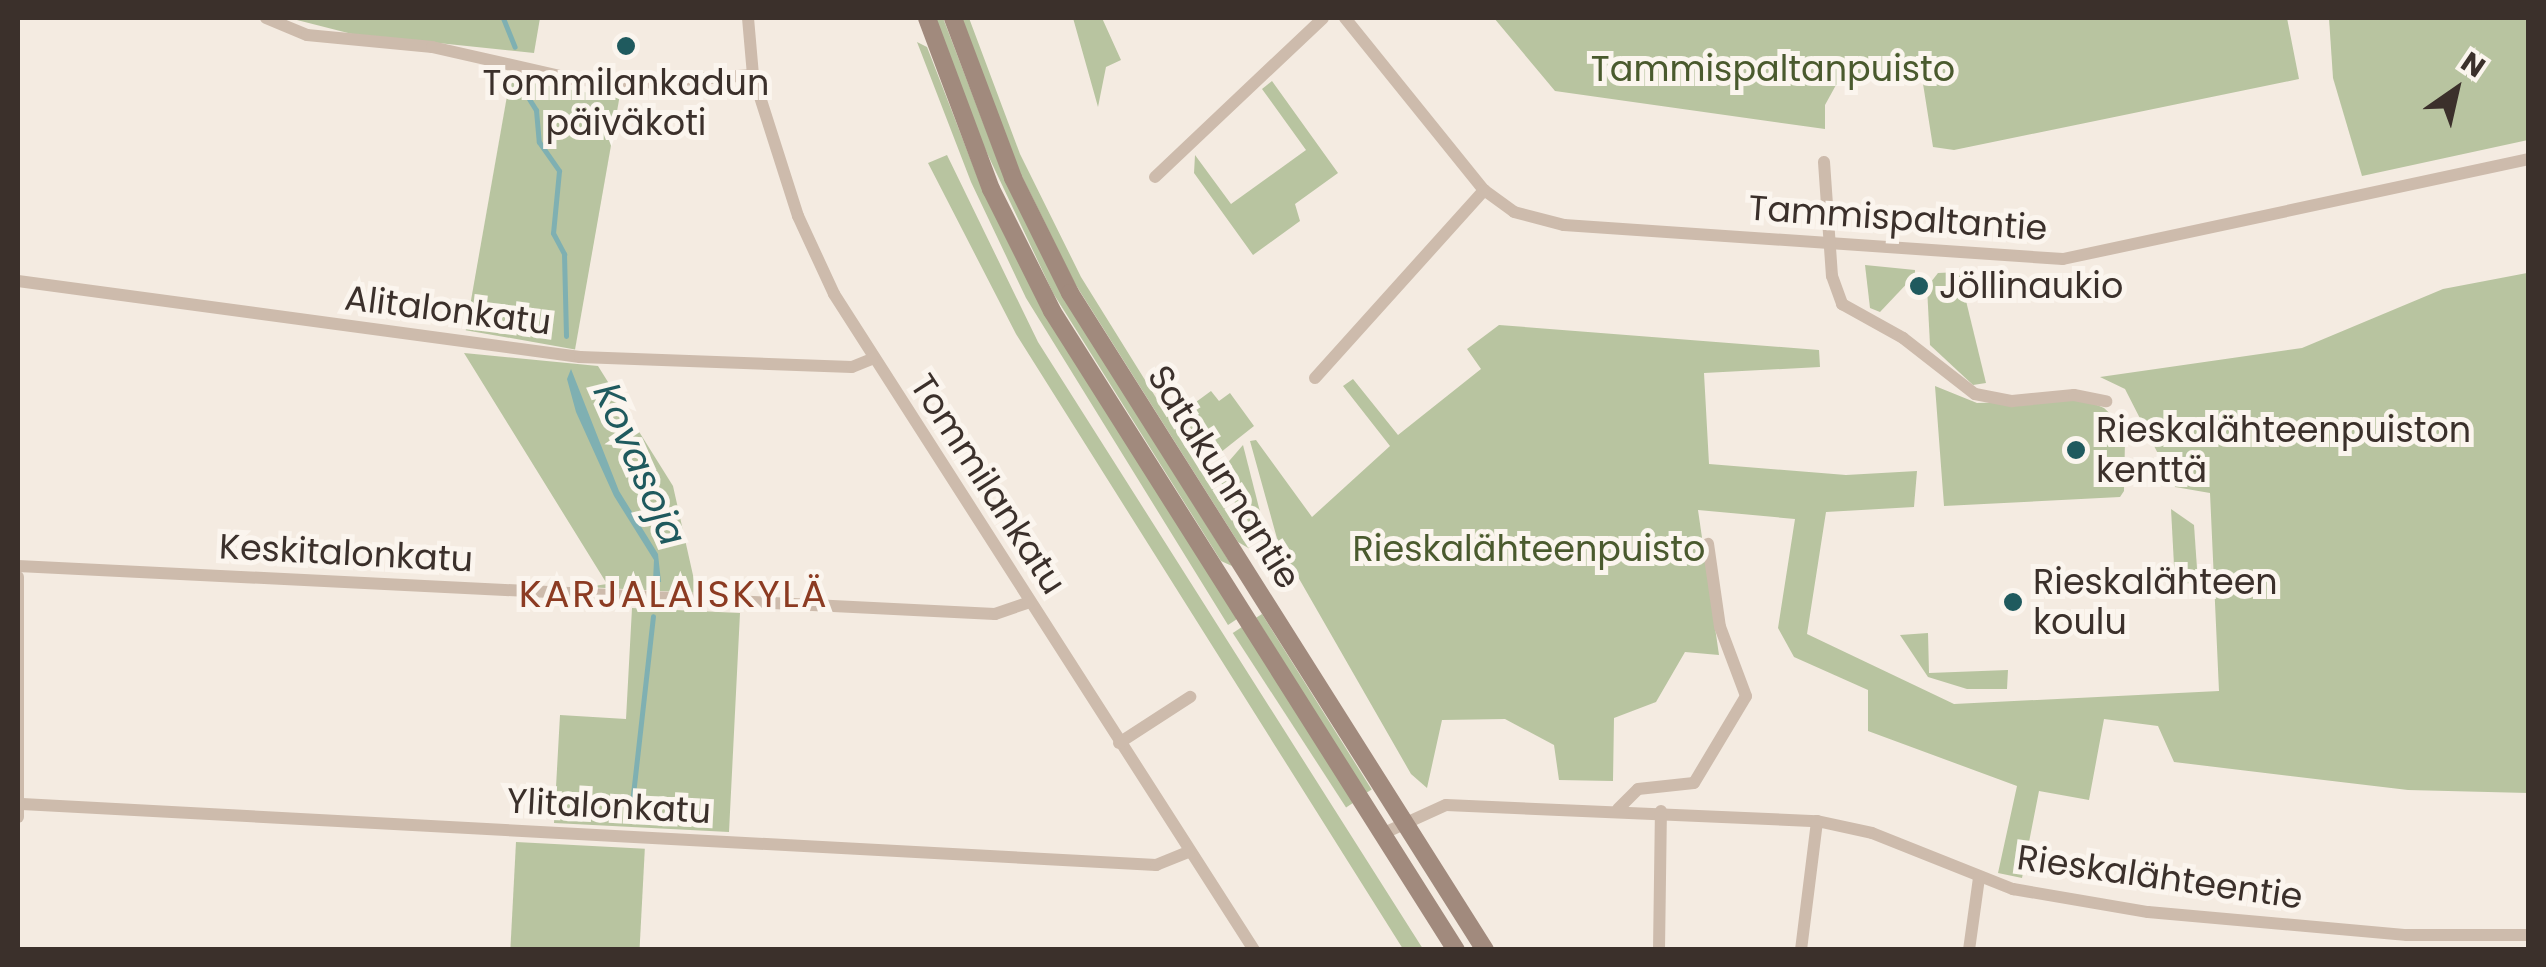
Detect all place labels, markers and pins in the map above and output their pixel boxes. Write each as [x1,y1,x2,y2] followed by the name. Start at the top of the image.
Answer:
[615,35,637,57] marker: Tommilankadun päiväkoti
[483,62,769,144] place label: Tommilankadun päiväkoti
[1939,265,2123,307] place label: Jöllinaukio
[1908,275,1930,297] marker: Jöllinaukio
[2096,409,2471,491] place label: Rieskalähteenpuiston kenttä
[2065,439,2087,461] marker: Rieskalähteenpuiston kenttä
[2033,561,2278,643] place label: Rieskalähteen koulu
[2002,591,2024,613] marker: Rieskalähteen koulu

